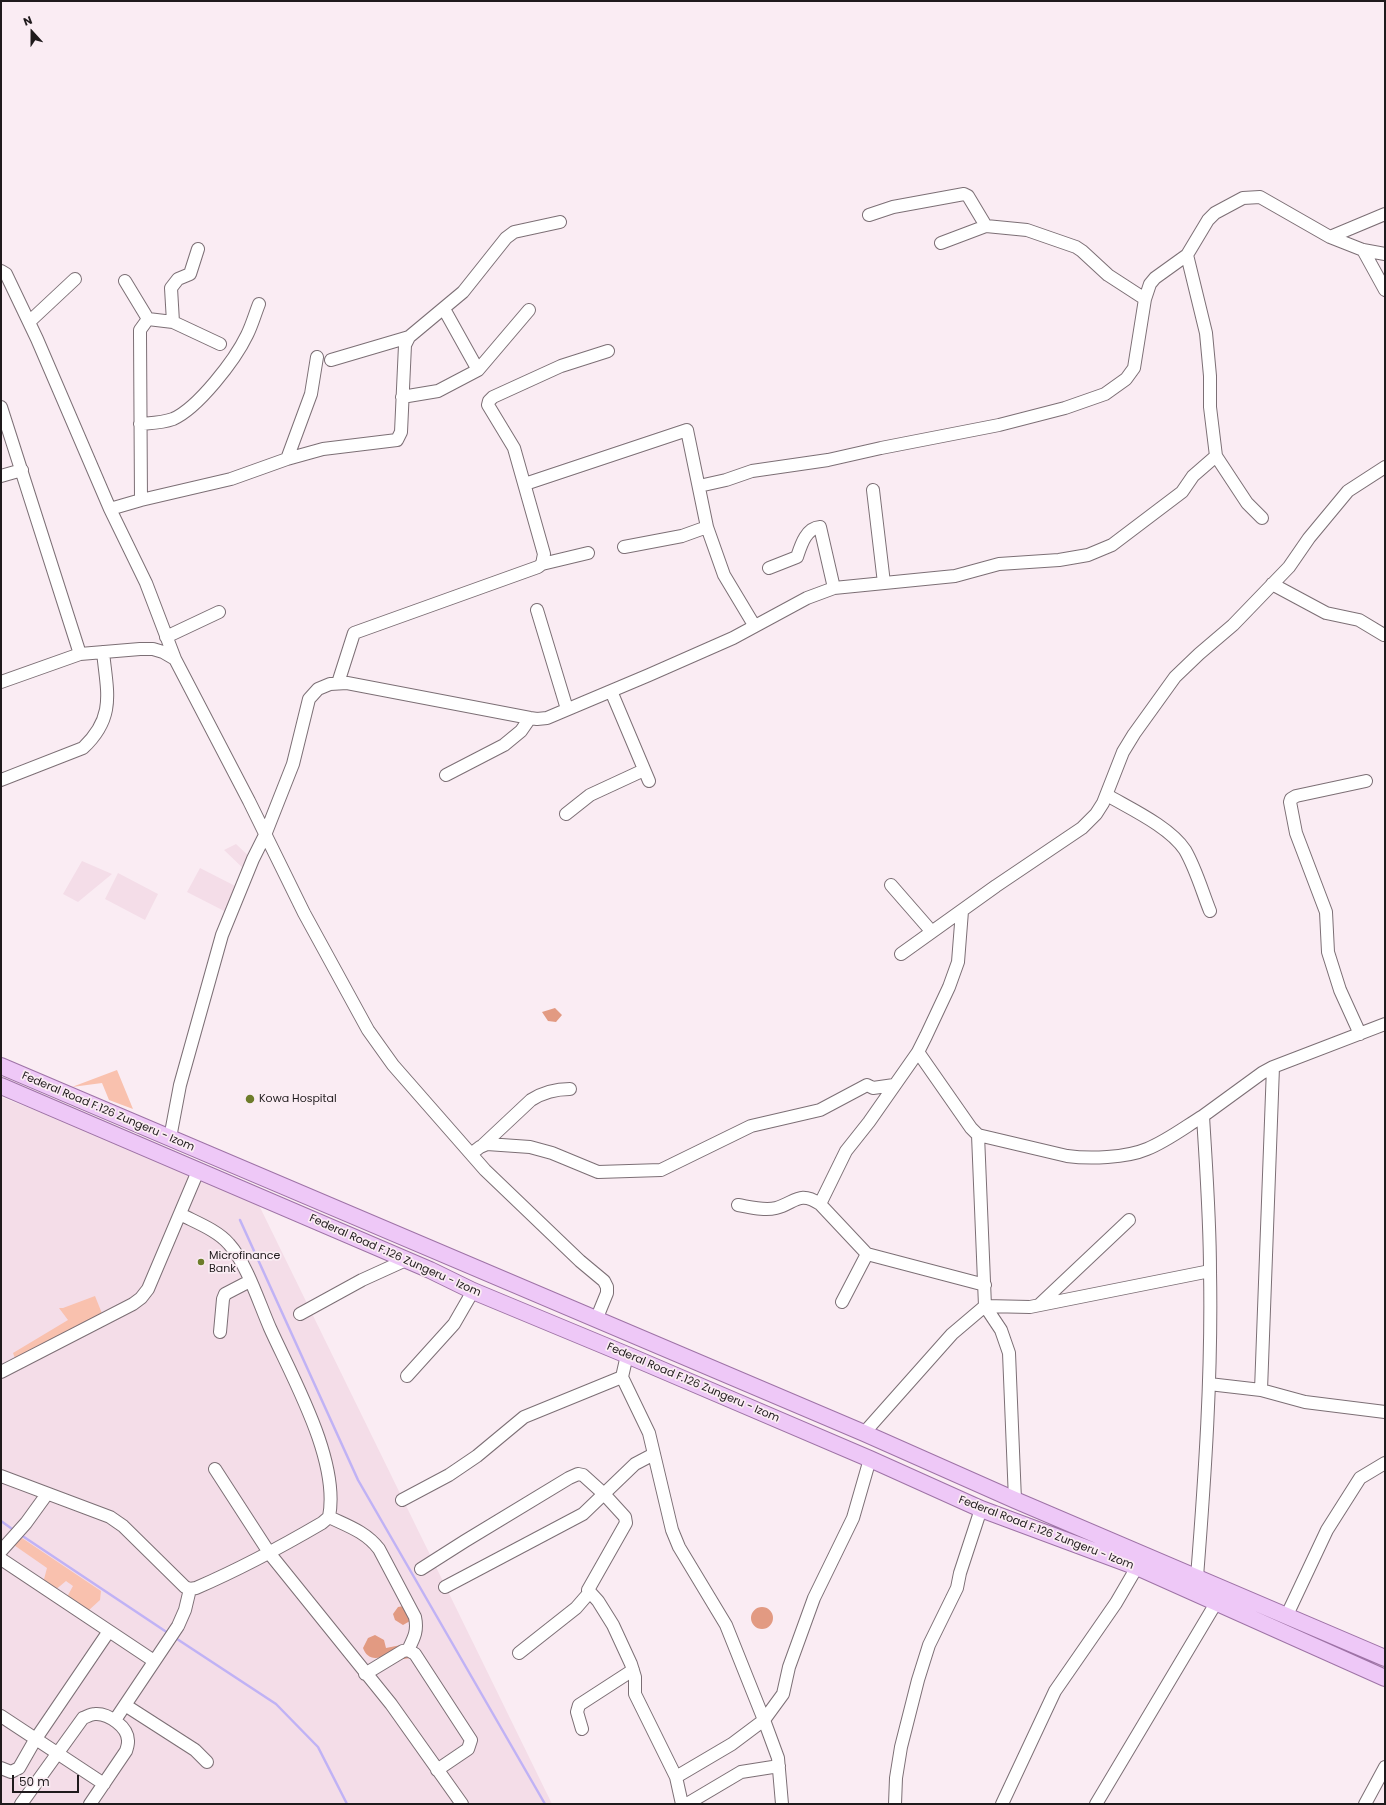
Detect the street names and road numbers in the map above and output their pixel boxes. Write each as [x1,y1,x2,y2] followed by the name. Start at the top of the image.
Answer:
[20,1070,196,1154] street label: Federal Road F.126 Zungeru - Izom
[307,1212,483,1300] street label: Federal Road F.126 Zungeru - Izom
[605,1341,781,1425] street label: Federal Road F.126 Zungeru - Izom
[957,1493,1135,1573] street label: Federal Road F.126 Zungeru - Izom

